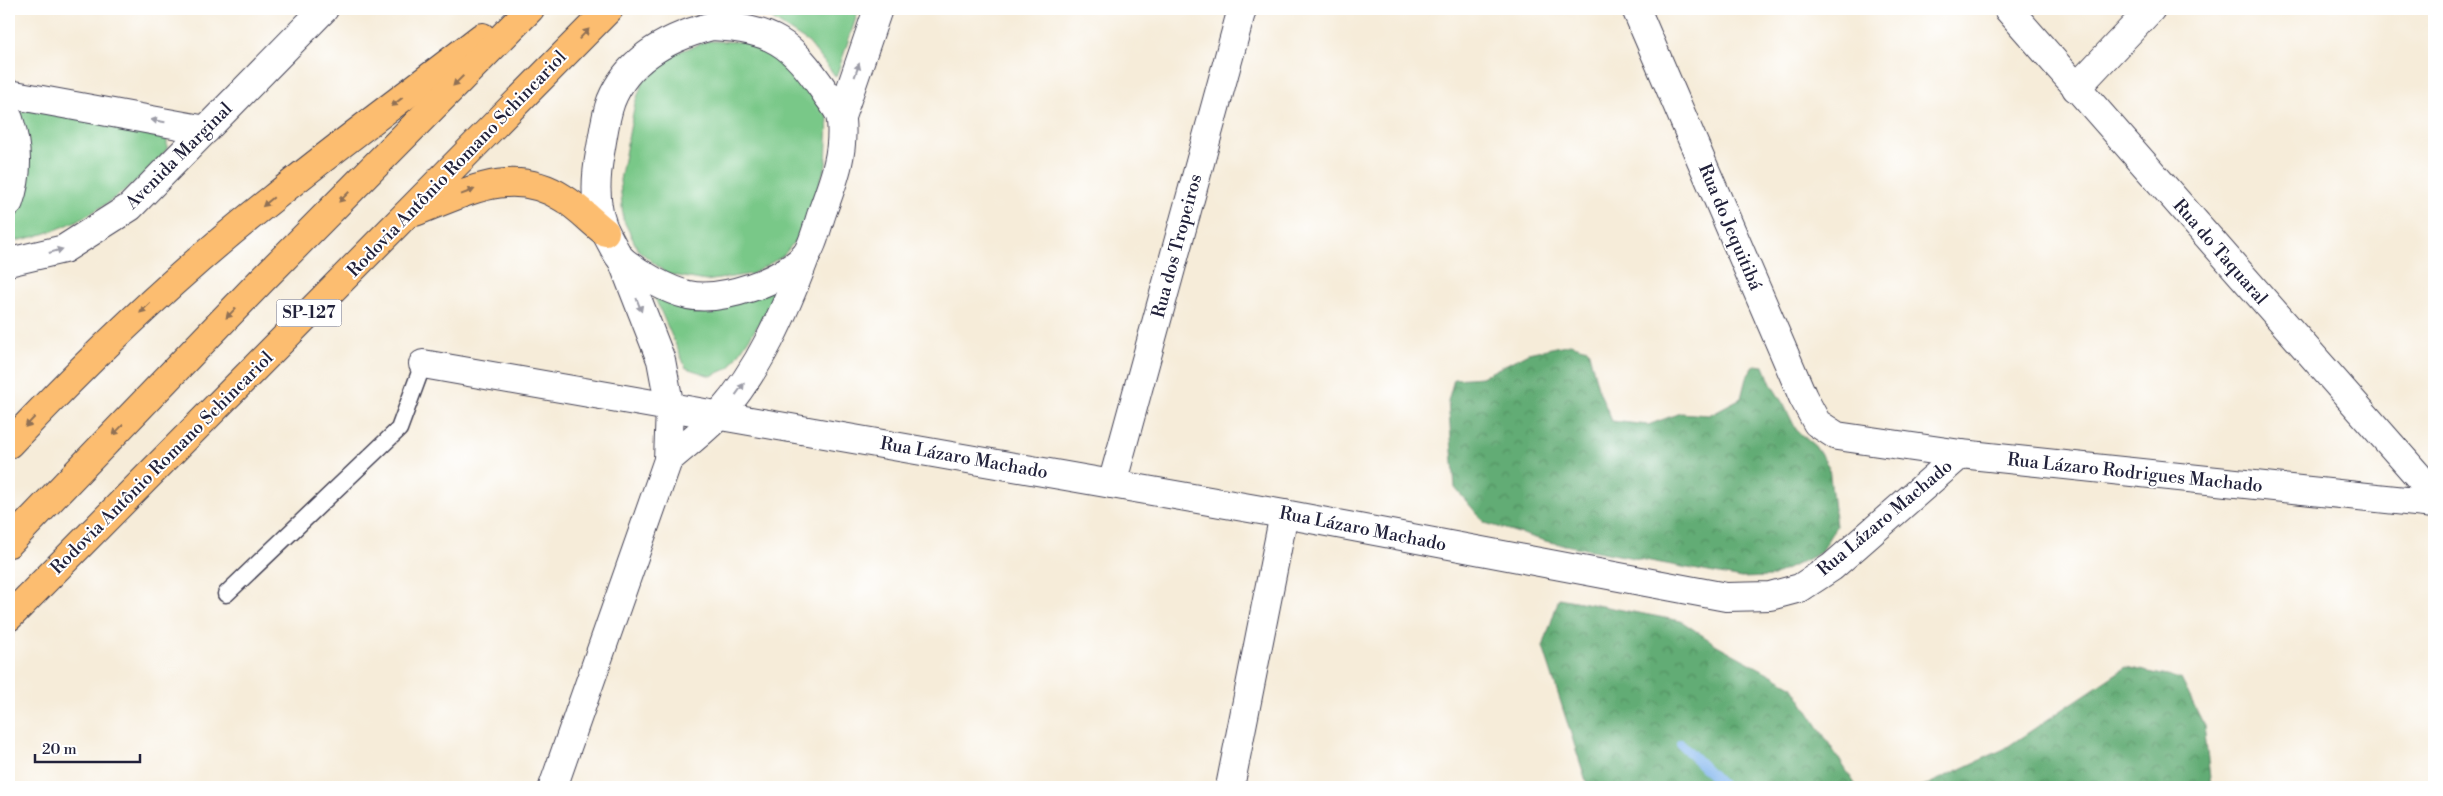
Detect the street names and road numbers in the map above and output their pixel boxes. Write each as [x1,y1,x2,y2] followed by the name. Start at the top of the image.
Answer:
[342,45,572,282] street label: Rodovia Antônio Romano Schincariol
[120,97,238,215] street label: Avenida Marginal
[1693,160,1767,295] street label: Rua do Jequitibá
[1147,171,1207,320] street label: Rua dos Tropeiros
[2168,194,2273,310] street label: Rua do Taquaral
[276,300,342,326] road number: SP-127
[46,346,279,579] street label: Rodovia Antônio Romano Schincariol
[878,432,1050,484] street label: Rua Lázaro Machado
[2006,448,2264,498] street label: Rua Lázaro Rodrigues Machado
[1813,455,1957,581] street label: Rua Lázaro Machado
[1277,502,1449,556] street label: Rua Lázaro Machado

